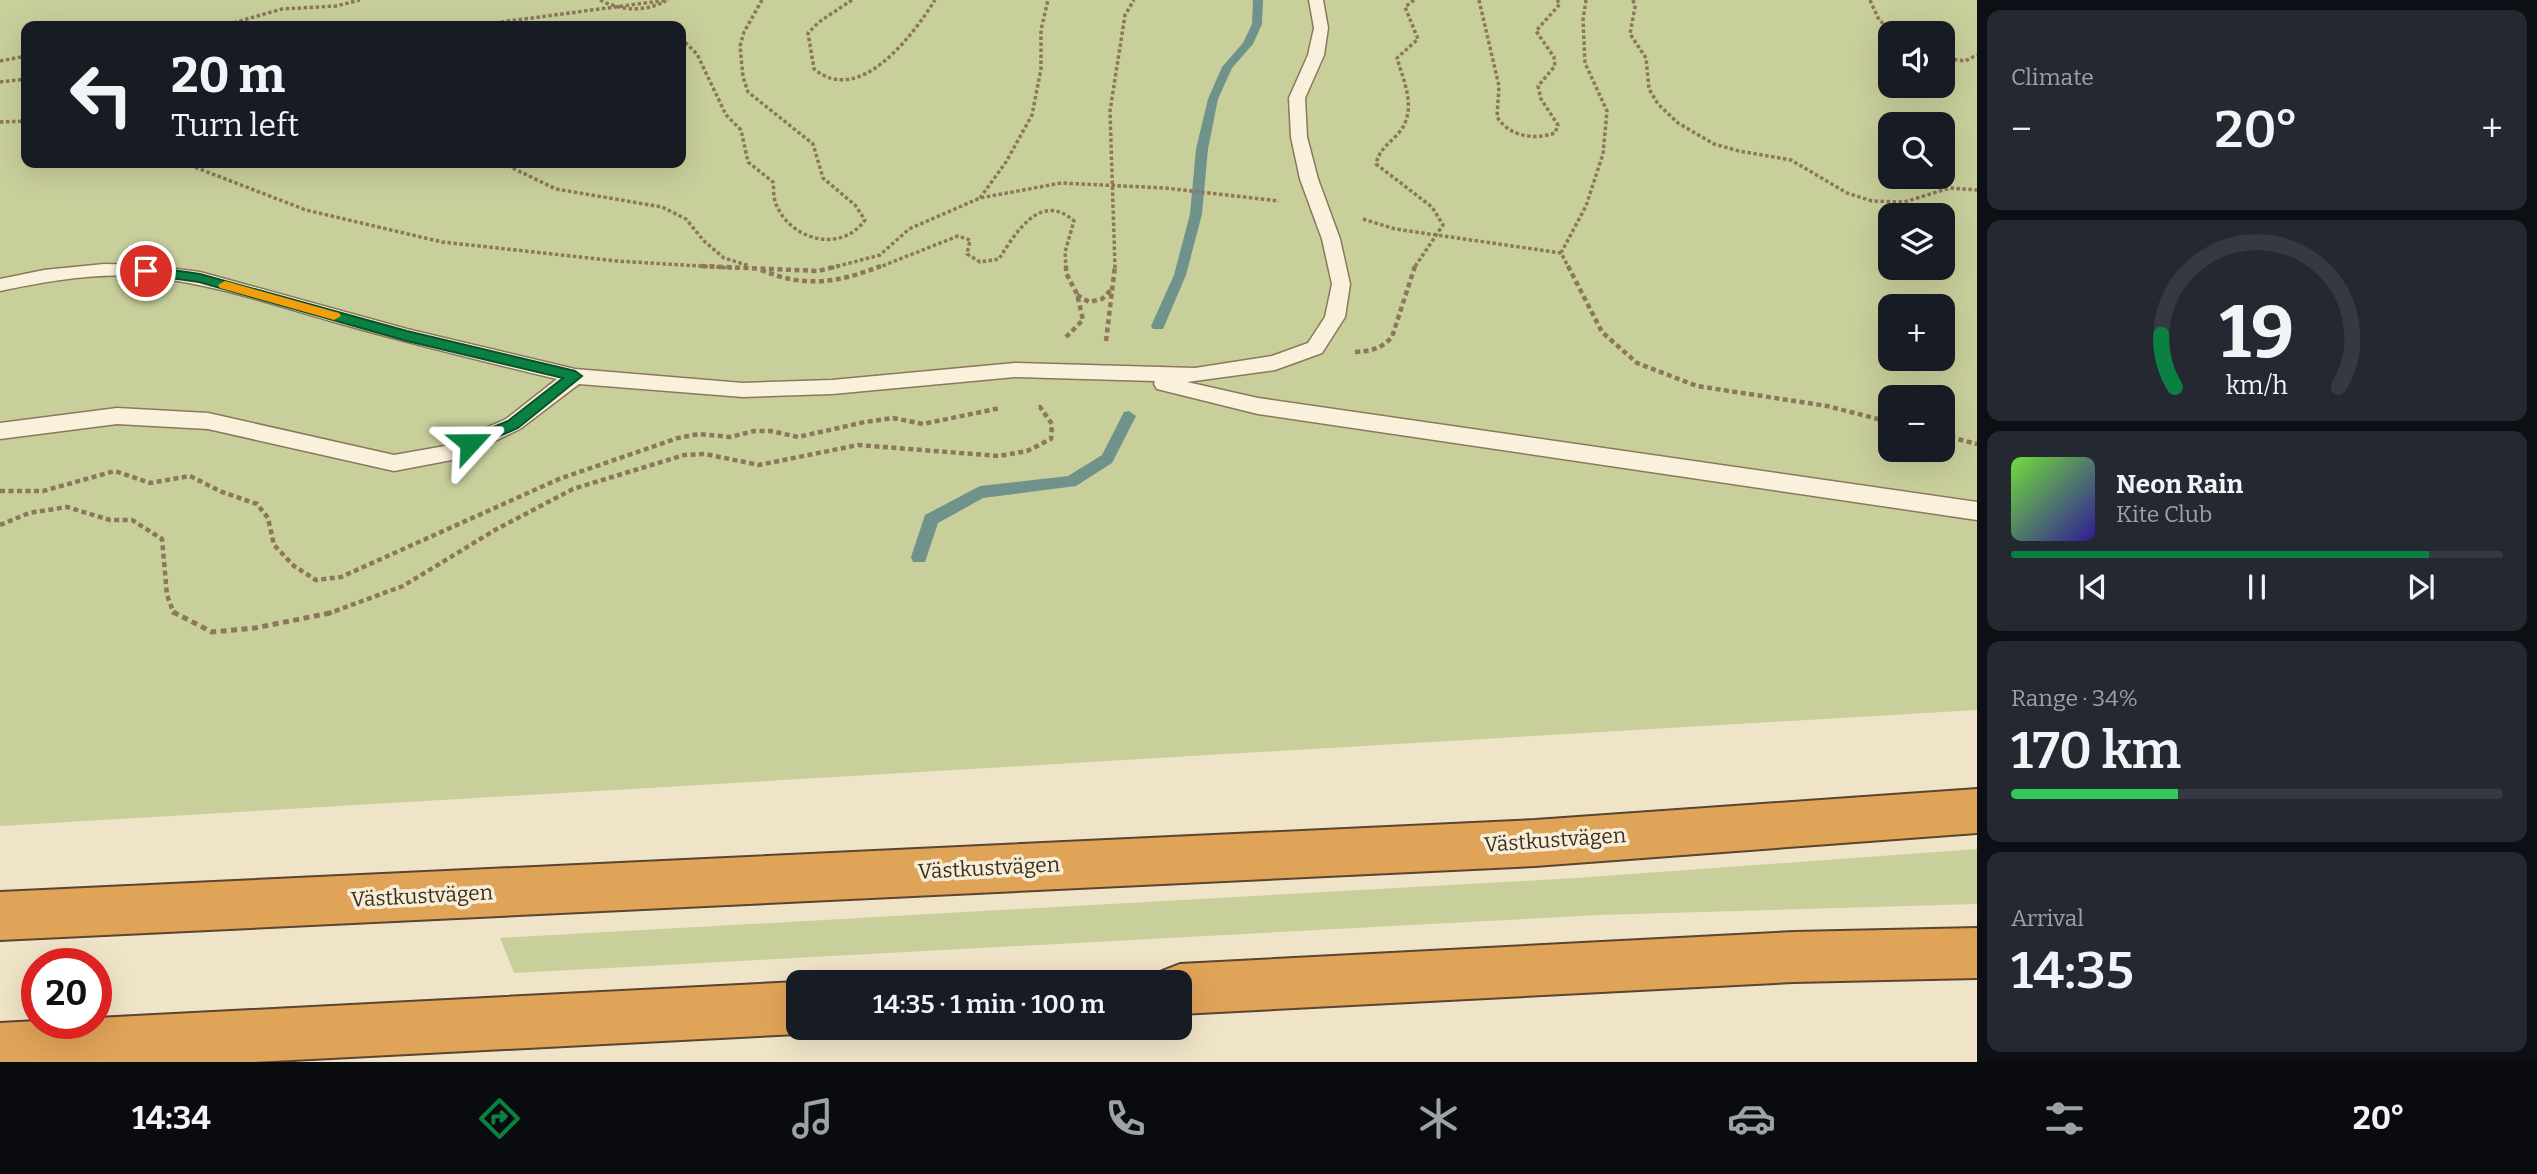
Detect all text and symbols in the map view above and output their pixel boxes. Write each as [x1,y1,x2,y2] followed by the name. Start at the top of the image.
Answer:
[1878,21,1955,462] map controls
[1878,21,1955,98] button: sound
[171,46,285,105] text: 20 m
[56,49,147,140] icon: left
[2011,63,2094,91] text: Climate
[2214,98,2299,161] text: 20°
[171,106,299,144] text: Turn left
[2011,106,2032,152] text: −
[2481,106,2503,152] text: +
[1878,112,1955,189] button: search
[1878,203,1955,280] button: layers
[116,241,176,301] pin
[127,252,165,290] icon: arrive
[2220,289,2294,376] text: 19
[1878,294,1955,371] button: +
[2226,370,2288,400] text: km/h
[1878,385,1955,462] button: −
[433,406,507,480] position arrow
[2116,469,2243,500] text: Neon Rain
[2116,500,2212,528] text: Kite Club
[2074,568,2112,606] icon: previous
[2238,568,2276,606] icon: pause
[2402,568,2440,606] icon: next
[2011,684,2138,712] text: Range · 34%
[2011,719,2181,782] text: 170 km
[1483,822,1627,858] street label: Västkustvägen
[917,851,1061,885] street label: Västkustvägen
[350,879,494,913] street label: Västkustvägen
[2011,904,2084,932] text: Arrival
[2011,939,2134,1002] text: 14:35
[21,948,112,1039] speed limit sign: 20
[873,989,1105,1020] text: 14:35 · 1 min · 100 m
[475,1094,524,1143] icon: directions
[788,1094,837,1143] icon: music
[1101,1094,1150,1143] icon: phone
[1414,1094,1463,1143] icon: climate
[1727,1094,1776,1143] icon: car
[2040,1094,2089,1143] icon: filters
[132,1099,211,1137] text: 14:34
[2353,1099,2405,1137] text: 20°

